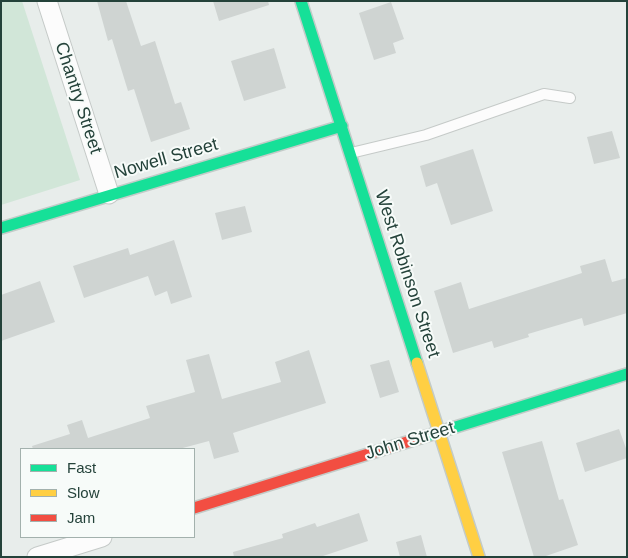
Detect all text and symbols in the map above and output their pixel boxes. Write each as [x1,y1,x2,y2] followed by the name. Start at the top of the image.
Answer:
[50,39,106,157] street label: Chantry Street
[112,134,220,184] street label: Nowell Street
[370,188,444,360] street label: West Robinson Street
[363,417,457,465] street label: John Street
[20,448,195,538] legend
[67,459,96,476] text: Fast
[67,484,100,501] text: Slow
[67,509,95,526] text: Jam

